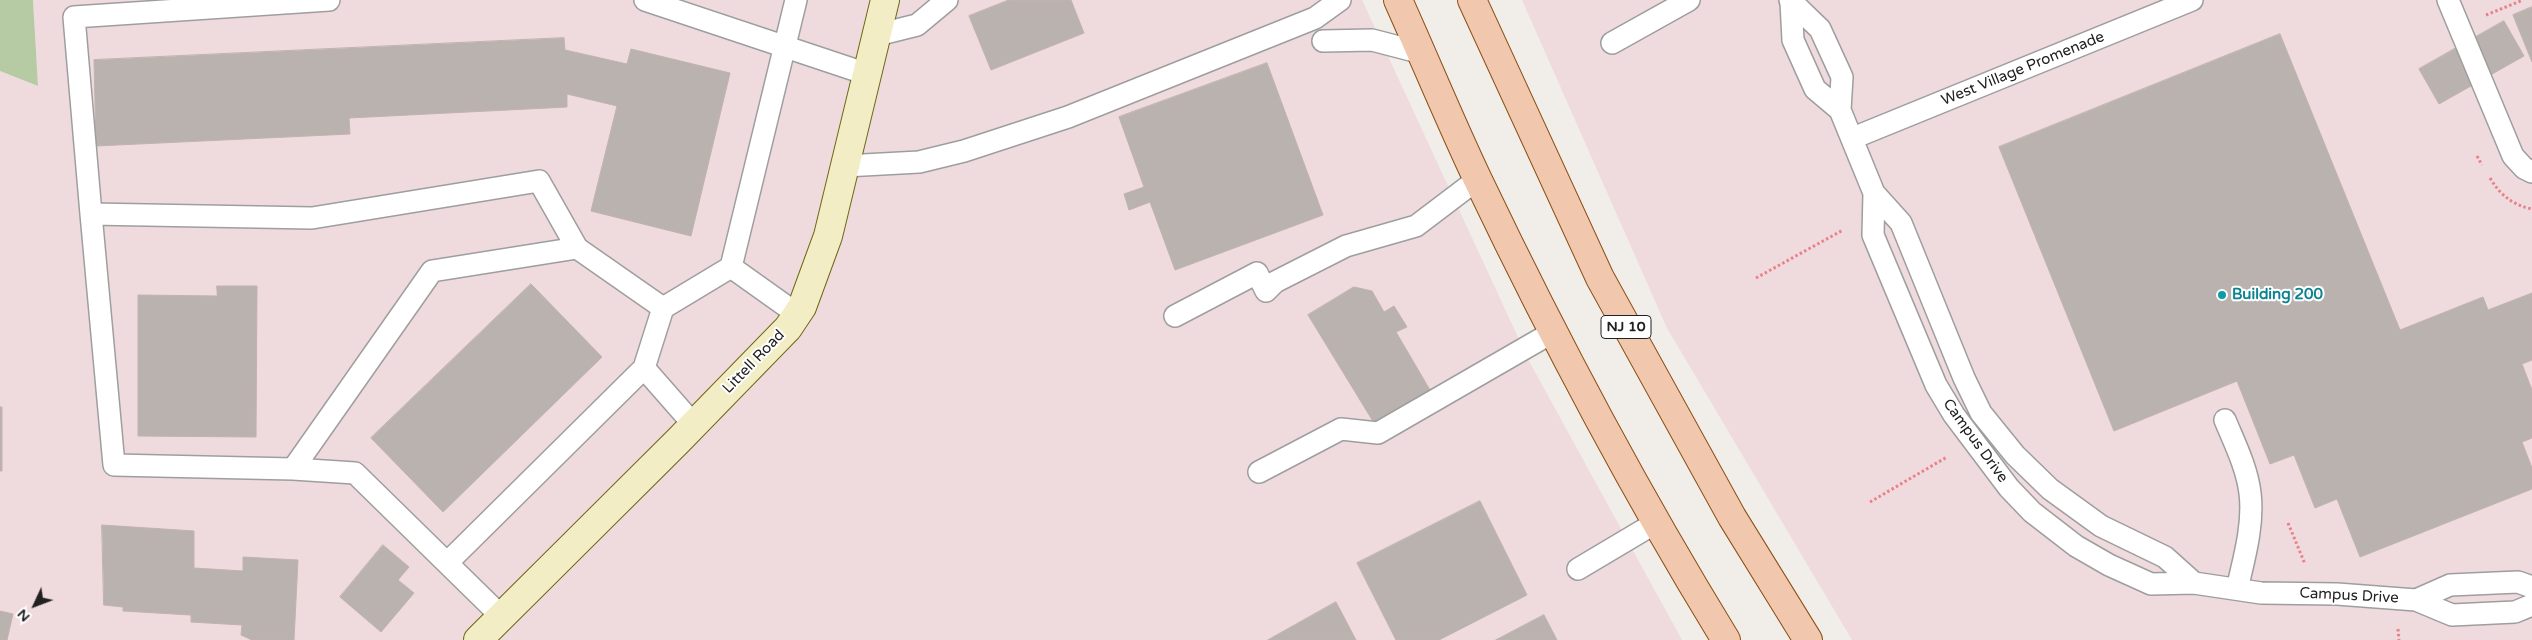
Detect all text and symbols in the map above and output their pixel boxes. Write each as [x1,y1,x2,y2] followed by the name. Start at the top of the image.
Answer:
[1939,28,2107,110] street label: West Village Promenade
[2232,286,2323,304] place label: Building 200
[2216,289,2228,301] marker: Building 200
[1601,316,1651,338] road number: NJ 10
[719,327,789,397] street label: Littell Road
[1939,396,2011,486] street label: Campus Drive
[10,580,60,630] north arrow
[2299,584,2399,608] street label: Campus Drive
[14,606,34,625] text: N

